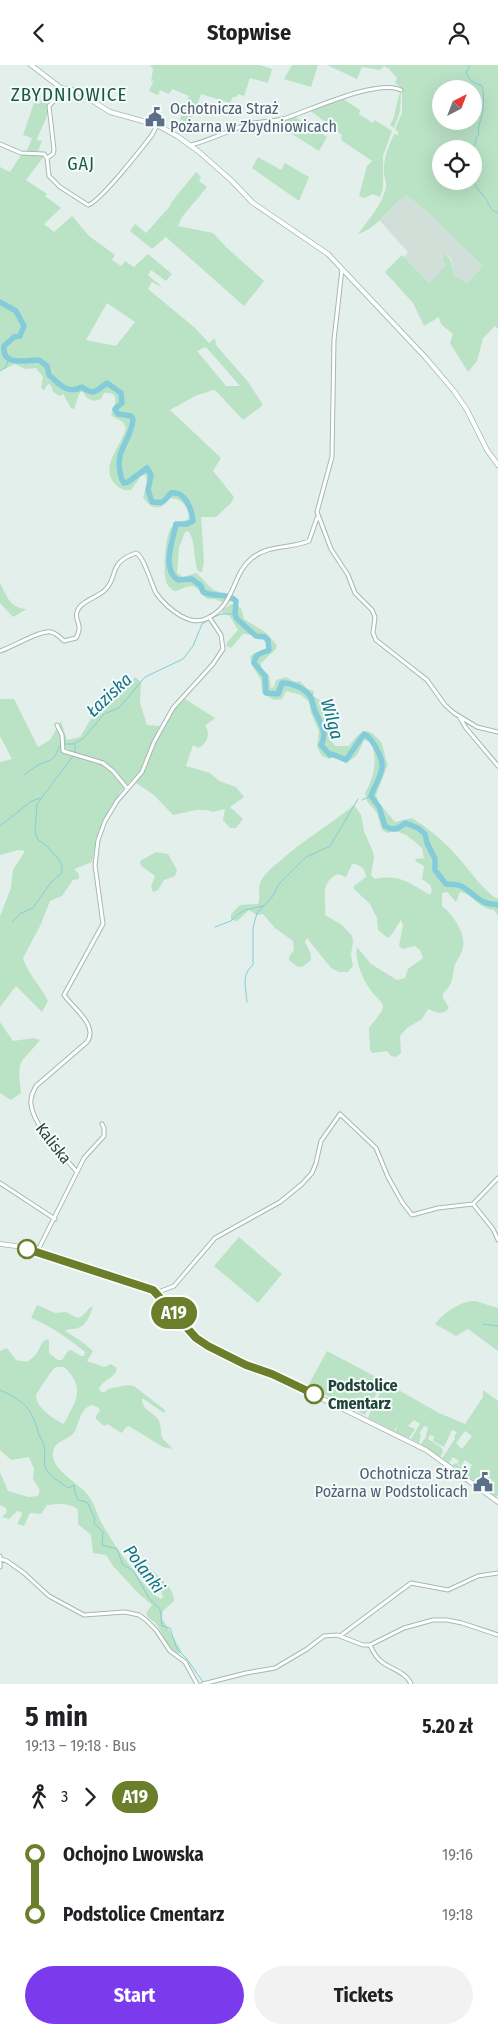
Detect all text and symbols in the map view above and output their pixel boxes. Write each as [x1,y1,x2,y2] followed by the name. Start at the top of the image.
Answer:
[25,19,53,47] icon: back
[207,19,291,46] text: Stopwise
[445,19,473,47] icon: person
[432,80,482,130] north arrow
[432,80,482,190] map controls
[11,83,127,106] district label: ZBYDNIOWICE
[170,99,337,136] place label: Ochotnicza Straż Pożarna w Zbydniowicach
[144,106,166,128] public building icon: Ochotnicza Straż Pożarna w Zbydniowicach
[432,140,482,190] button: locate
[67,153,95,175] district label: GAJ
[82,668,136,722] water label: Łaziska
[316,696,348,742] water label: Wilga
[32,1119,75,1167] street label: Kaliska
[17,1239,37,1259] unlabelled marker
[145,1297,203,1329] line badge: A19
[161,1302,187,1324] text: A19
[328,1376,398,1413] place label: Podstolice Cmentarz
[304,1384,324,1404] marker: Podstolice Cmentarz
[315,1464,468,1501] place label: Ochotnicza Straż Pożarna w Podstolicach
[472,1471,494,1493] public building icon: Ochotnicza Straż Pożarna w Podstolicach
[119,1540,170,1598] water label: Polanki
[25,1700,88,1733] text: 5 min
[422,1715,473,1738] text: 5.20 zł
[25,1736,136,1755] text: 19:13 – 19:18 · Bus
[25,1783,53,1811] icon: walk
[76,1783,104,1811] icon: forward
[122,1786,148,1808] text: A19
[61,1787,68,1806] text: 3
[63,1843,204,1866] text: Ochojno Lwowska
[442,1845,473,1864] text: 19:16
[63,1903,224,1926] text: Podstolice Cmentarz
[442,1905,473,1924] text: 19:18
[25,1966,244,2024] button: Start
[254,1966,473,2024] button: Tickets

